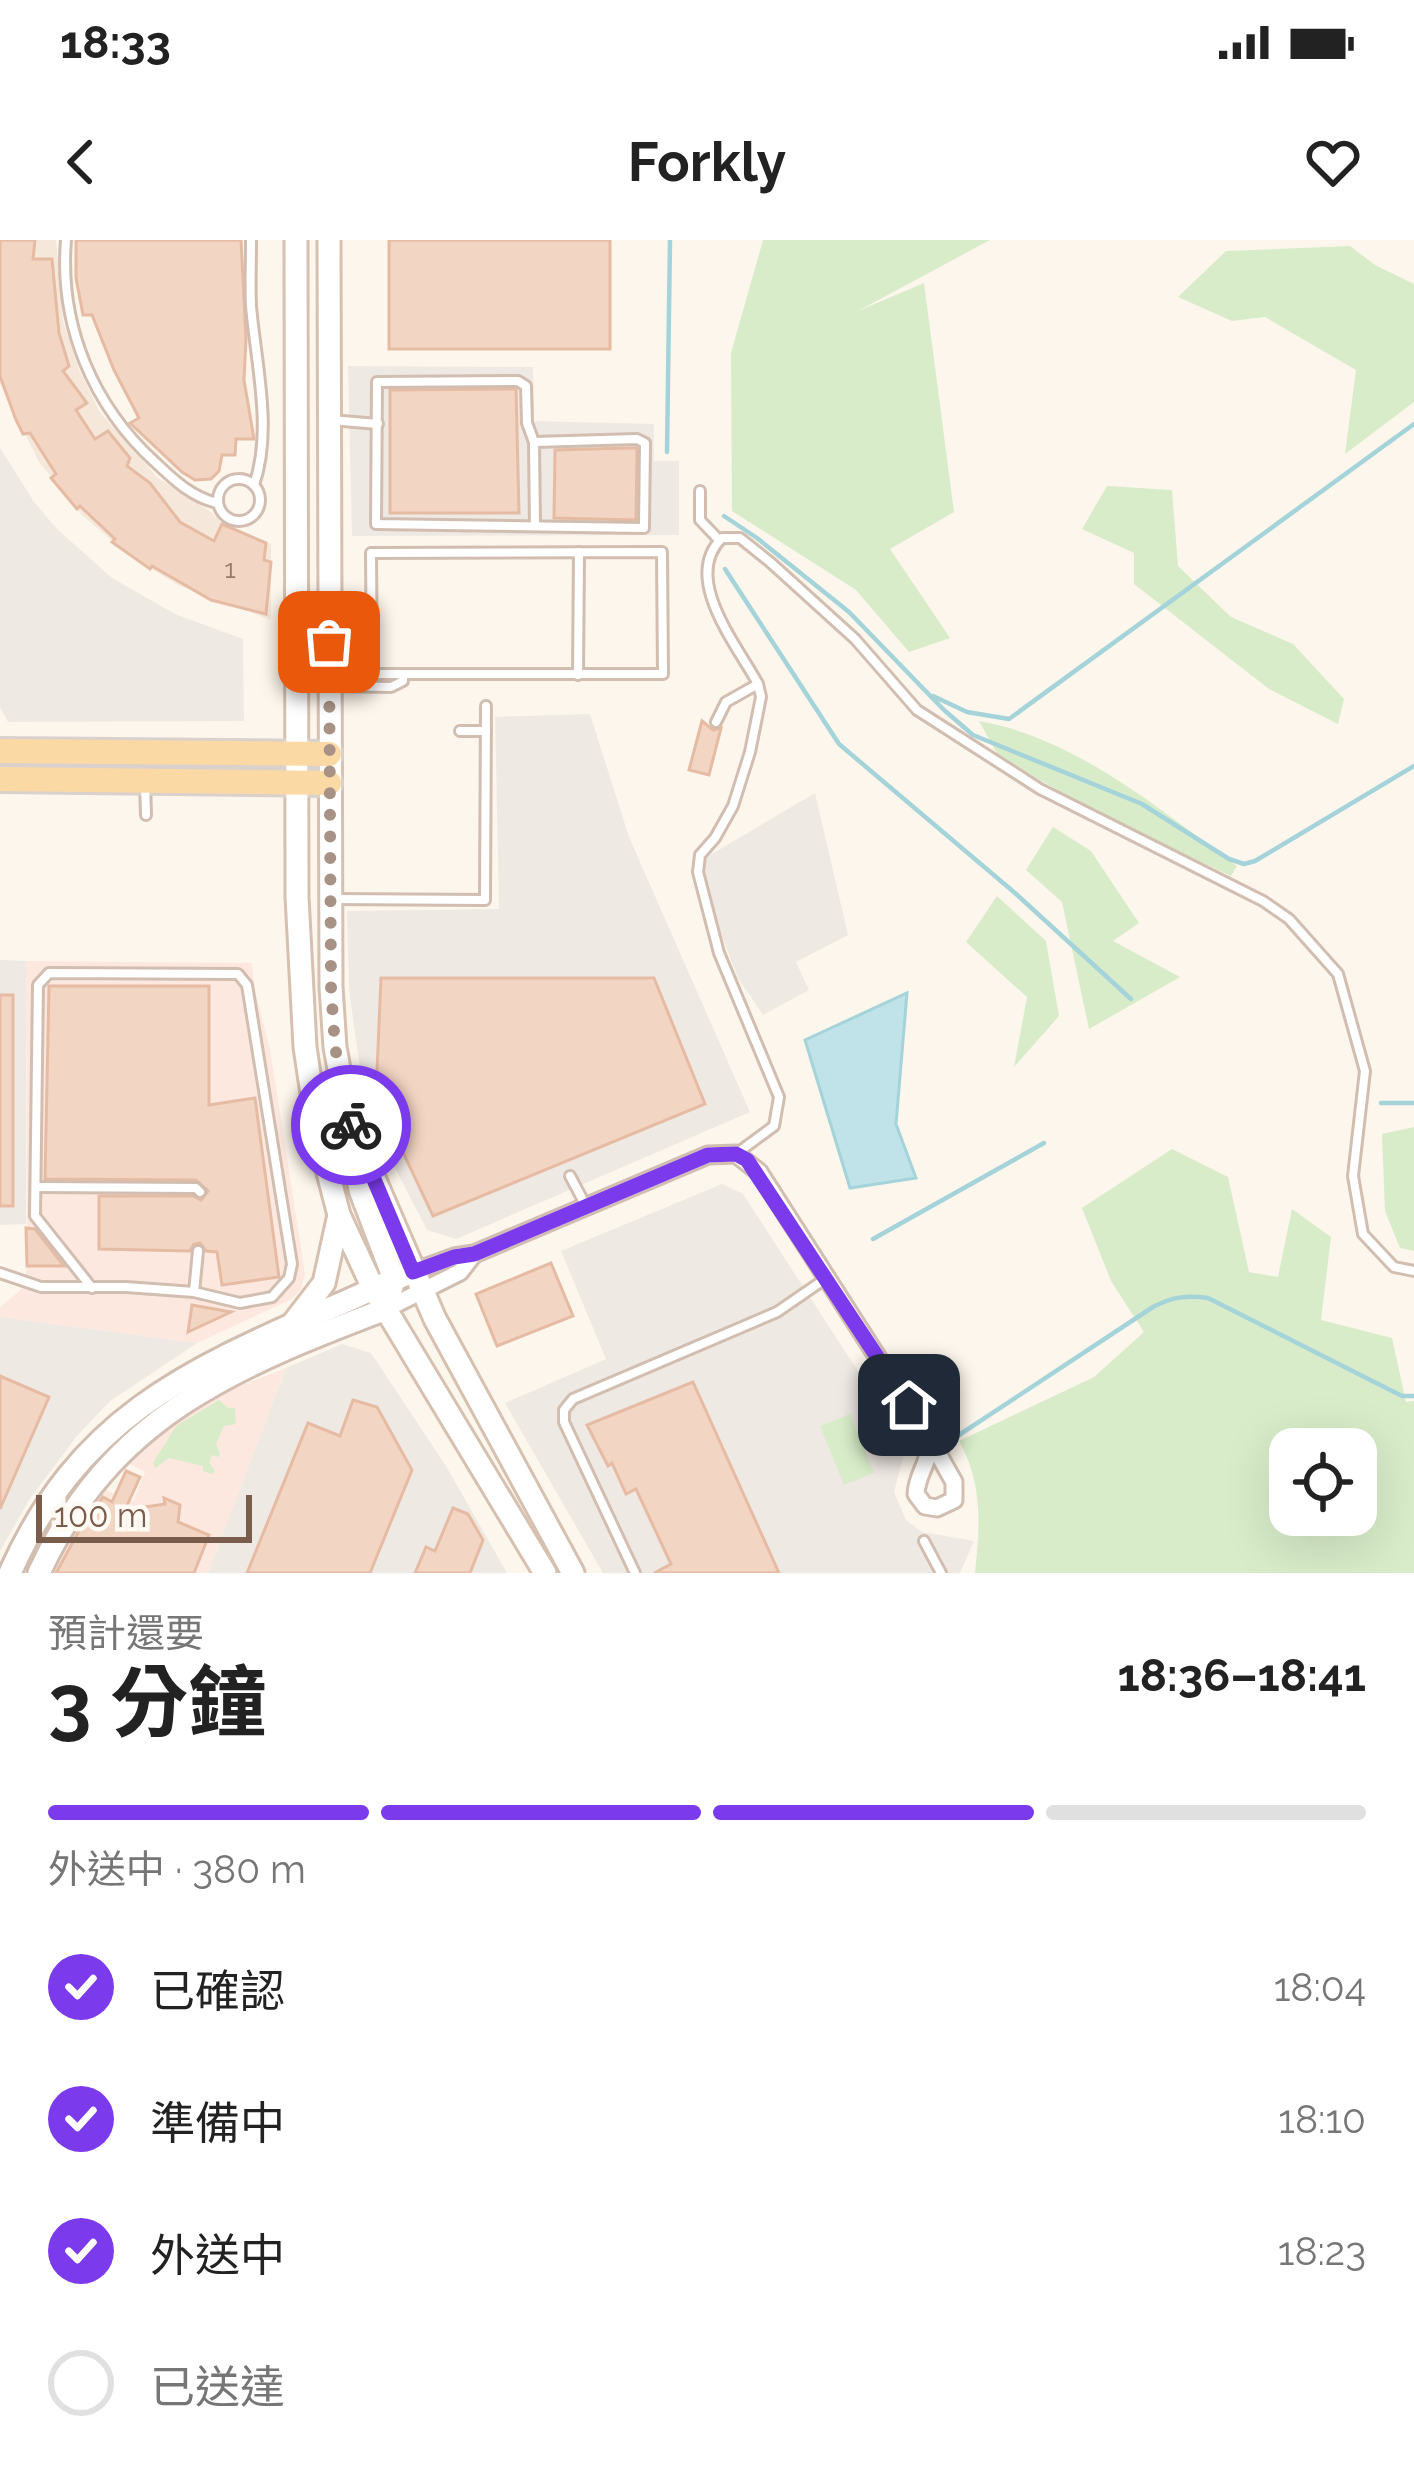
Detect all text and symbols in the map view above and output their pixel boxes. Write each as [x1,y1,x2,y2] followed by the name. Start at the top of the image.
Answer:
[60,16,171,69] text: 18:33
[48,129,114,195] icon: back
[1300,129,1366,195] icon: heart
[628,130,786,194] text: Forkly
[224,553,236,584] house number: 1
[278,591,380,693] pin
[296,609,362,675] icon: bag
[291,1065,411,1185] courier
[318,1092,384,1158] icon: bike
[858,1354,960,1456] pin
[876,1372,942,1438] icon: home
[1269,1428,1377,1536] map controls
[1269,1428,1377,1536] button: locate
[36,1489,252,1542] scale bar
[54,1496,147,1535] text: 100 m
[48,1610,204,1656] text: 預計還要
[1117,1649,1366,1702] text: 18:36–18:41
[48,1657,266,1748] text: 3 分鐘
[48,1846,306,1892] text: 外送中 · 380 m
[48,1954,114,2020] icon: check
[1274,1964,1366,2010] text: 18:04
[150,1965,285,2018] text: 已確認
[48,2086,114,2152] icon: check
[1278,2096,1366,2142] text: 18:10
[150,2097,285,2150] text: 準備中
[48,2218,114,2284] icon: check
[1278,2228,1366,2274] text: 18:23
[150,2229,285,2282] text: 外送中
[150,2361,285,2414] text: 已送達

